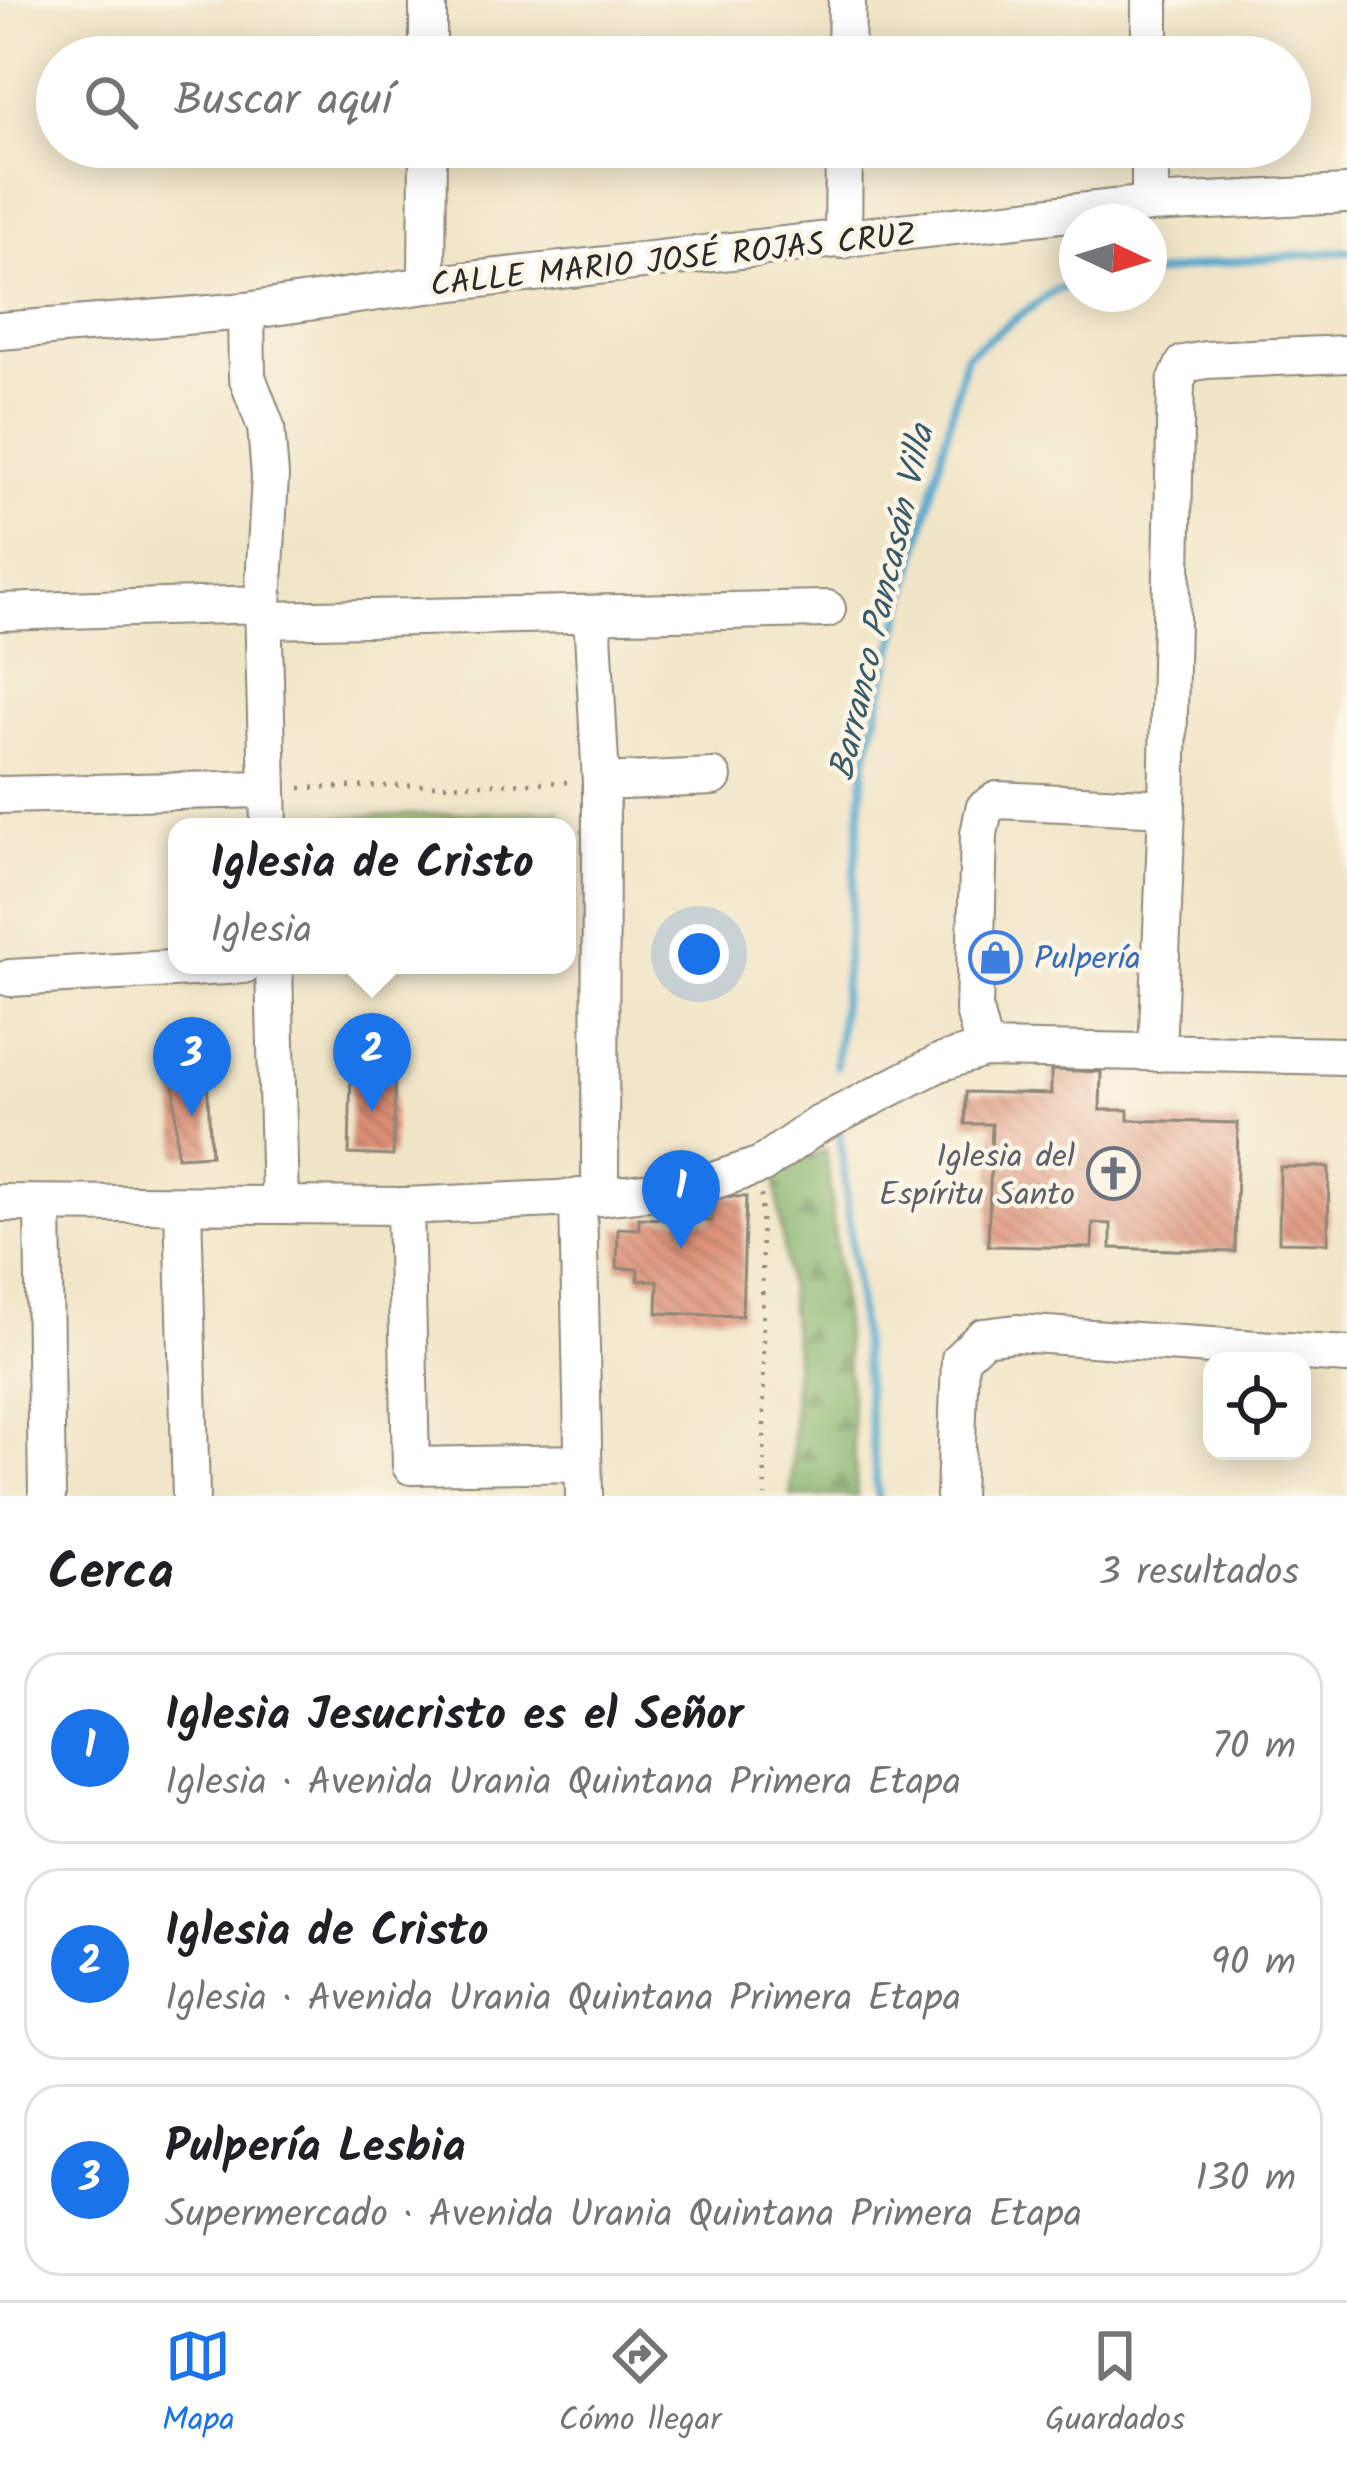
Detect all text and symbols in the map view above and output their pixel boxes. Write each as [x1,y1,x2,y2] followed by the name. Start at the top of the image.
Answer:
[36,36,1311,168] search box
[174,66,392,138] text: Buscar aquí
[78,69,144,135] icon: search
[1059,204,1167,312] north arrow
[428,210,919,313] street label: CALLE MARIO JOSÉ ROJAS CRUZ
[815,417,953,786] water label: Barranco Pancasán Villa
[168,818,576,974] popup
[210,829,534,901] text: Iglesia de Cristo
[210,901,312,963] text: Iglesia
[669,924,729,984] your location
[967,929,1023,985] shop icon: Pulpería
[1034,934,1141,987] place label: Pulpería
[333,1013,411,1112] pin: 2
[153,1017,231,1116] pin: 3
[879,1132,1075,1223] place label: Iglesia del Espíritu Santo
[1086,1146,1142,1202] church icon: Iglesia del Espíritu Santo
[642,1150,720,1249] pin: 1
[1203,1352,1311,1460] map controls
[1203,1352,1311,1460] button: locate
[48,1534,174,1615] text: Cerca
[1099,1543,1299,1605] text: 3 resultados
[165,1681,743,1753] text: Iglesia Jesucristo es el Señor
[84,1717,96,1779] text: 1
[1212,1717,1296,1779] text: 70 m
[165,1753,961,1815] text: Iglesia · Avenida Urania Quintana Primera Etapa
[165,1897,489,1969] text: Iglesia de Cristo
[79,1933,101,1995] text: 2
[1211,1933,1296,1995] text: 90 m
[165,1969,961,2031] text: Iglesia · Avenida Urania Quintana Primera Etapa
[165,2113,466,2185] text: Pulpería Lesbia
[79,2149,101,2211] text: 3
[1195,2149,1296,2211] text: 130 m
[165,2185,1082,2247] text: Supermercado · Avenida Urania Quintana Primera Etapa
[162,2323,235,2448] tab: Mapa
[559,2323,721,2448] tab: Cómo llegar
[1045,2323,1185,2448] tab: Guardados

